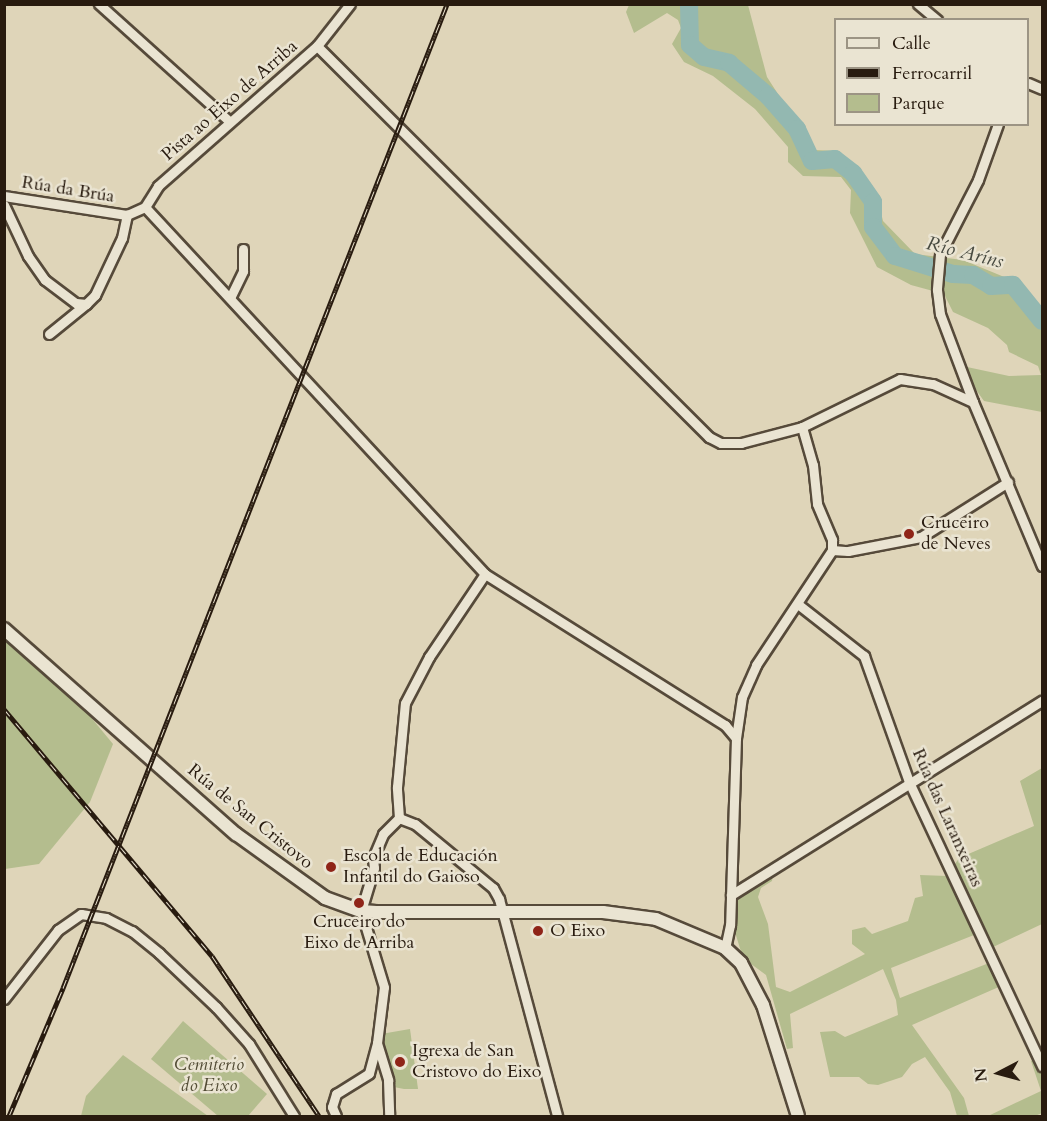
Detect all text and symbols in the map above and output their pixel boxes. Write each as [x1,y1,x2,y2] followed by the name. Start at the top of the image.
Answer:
[834,18,1029,126] legend
[892,31,931,56] text: Calle
[158,36,302,166] street label: Pista ao Eixo de Arriba
[892,61,972,86] text: Ferrocarril
[892,91,945,116] text: Parque
[20,172,116,208] street label: Rúa da Brúa
[924,231,1006,273] water label: Río Aríns
[921,513,990,556] place label: Cruceiro de Neves
[902,527,916,541] marker: Cruceiro de Neves
[907,746,987,890] street label: Rúa das Laranxeiras
[183,760,317,874] street label: Rúa de San Cristovo
[343,846,498,888] place label: Escola de Educación Infantil do Gaioso
[324,860,338,874] marker: Escola de Educación Infantil do Gaioso
[352,896,366,910] marker: Cruceiro do Eixo de Arriba
[304,912,414,954] place label: Cruceiro do Eixo de Arriba
[550,920,605,942] place label: O Eixo
[531,924,545,938] marker: O Eixo
[412,1041,541,1084] place label: Igrexa de San Cristovo do Eixo
[969,1043,1029,1103] north arrow
[174,1055,244,1098] park label: Cemiterio do Eixo
[393,1055,407,1069] marker: Igrexa de San Cristovo do Eixo
[969,1067,993,1083] text: N

